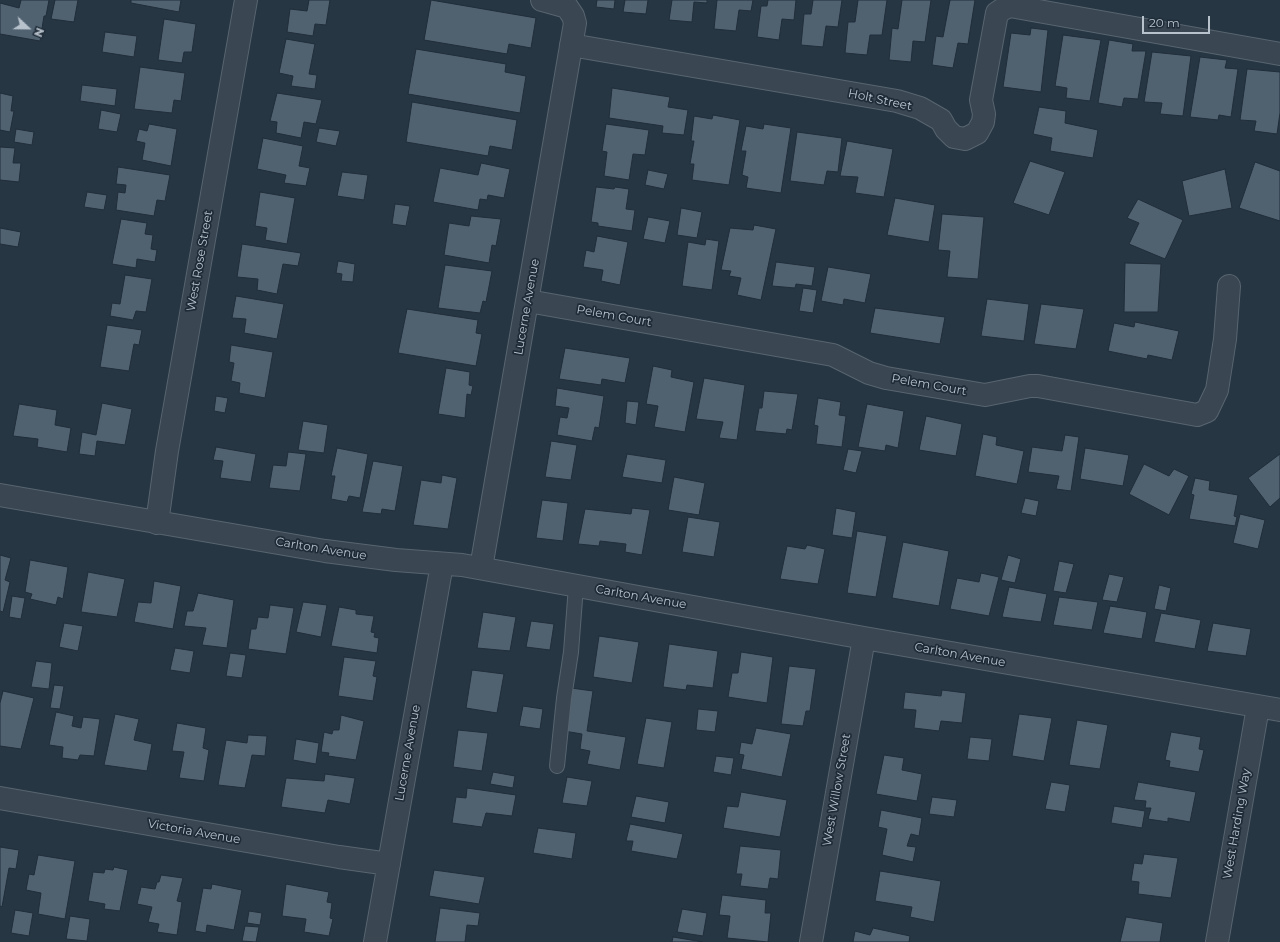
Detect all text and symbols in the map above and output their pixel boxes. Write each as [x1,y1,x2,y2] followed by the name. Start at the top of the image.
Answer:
[8,8,48,48] north arrow
[1144,8,1212,34] scale bar
[1149,15,1180,30] text: 20 m
[31,26,47,39] text: N
[847,86,913,114] street label: Holt Street
[184,209,216,313] street label: West Rose Street
[511,258,543,356] street label: Lucerne Avenue
[575,302,653,330] street label: Pelem Court
[890,371,968,399] street label: Pelem Court
[274,535,368,563] street label: Carlton Avenue
[594,582,688,612] street label: Carlton Avenue
[913,640,1007,670] street label: Carlton Avenue
[392,704,424,802] street label: Lucerne Avenue
[820,733,854,847] street label: West Willow Street
[1220,768,1254,880] street label: West Harding Way
[147,817,241,847] street label: Victoria Avenue

